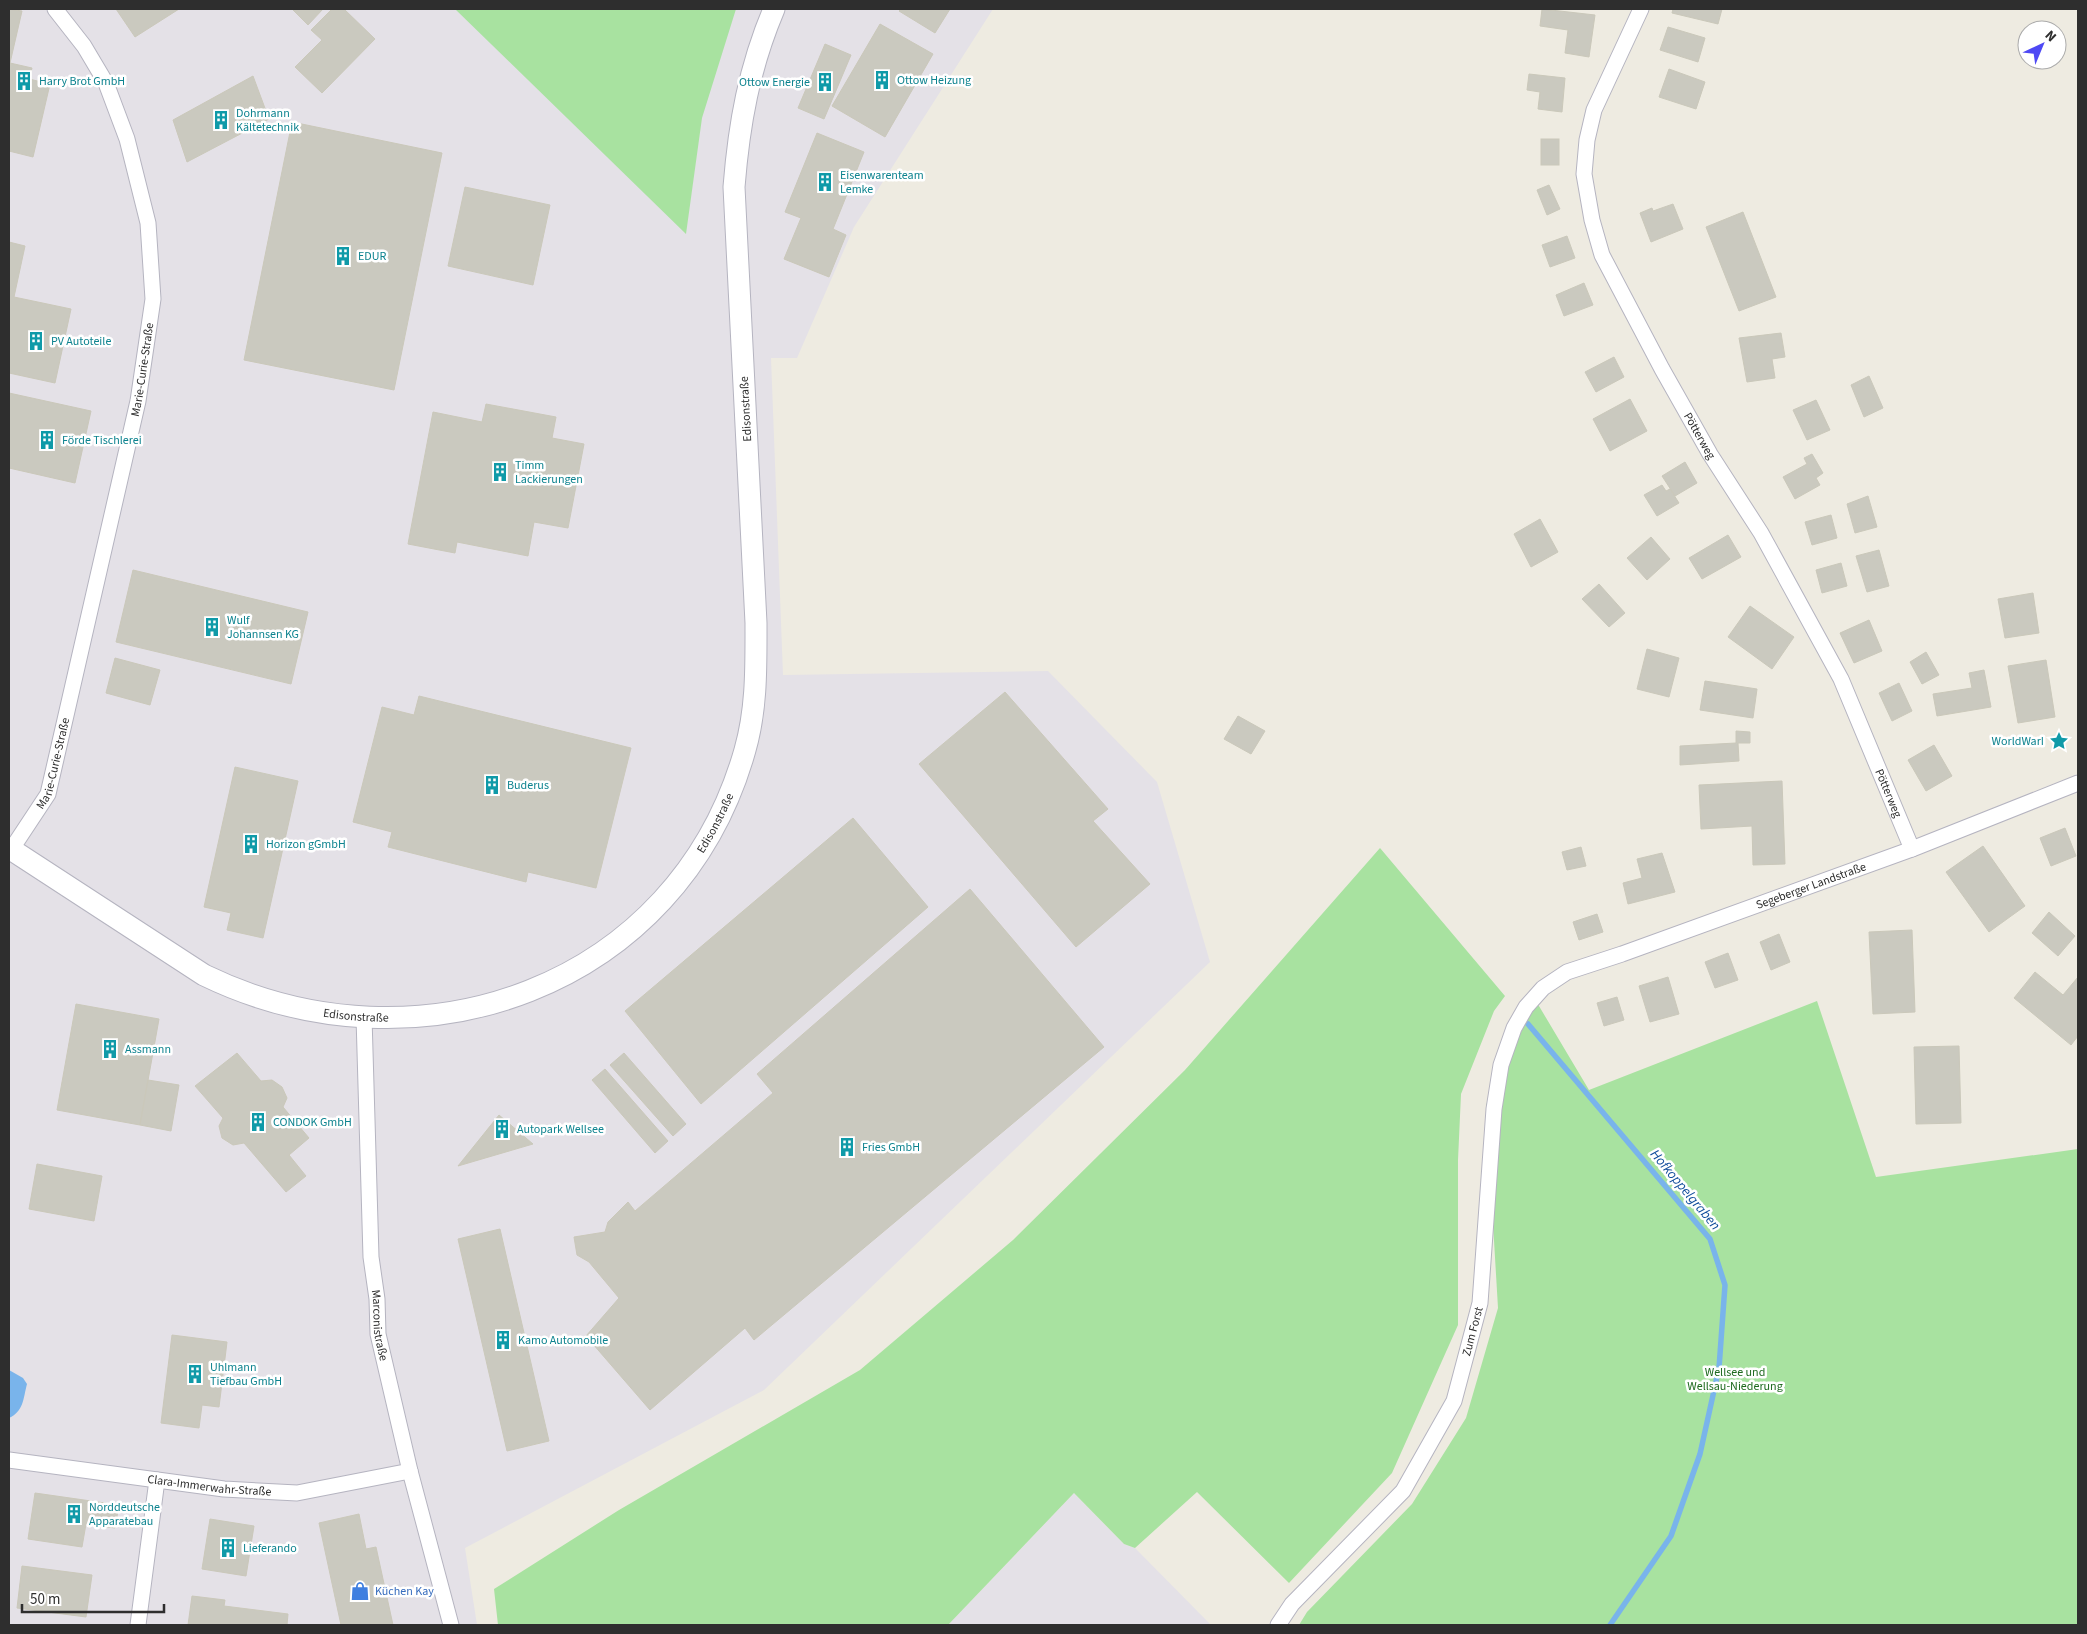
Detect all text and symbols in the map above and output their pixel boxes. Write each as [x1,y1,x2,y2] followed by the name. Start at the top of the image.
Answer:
[2017,20,2067,70] north arrow
[2040,26,2061,47] text: N
[871,69,893,91] building icon: Ottow Heizung
[13,70,35,92] building icon: Harry Brot GmbH
[814,71,836,93] building icon: Ottow Energie
[897,72,971,89] place label: Ottow Heizung
[39,73,125,90] place label: Harry Brot GmbH
[739,74,810,91] place label: Ottow Energie
[236,105,299,136] place label: Dohrmann Kältetechnik
[210,109,232,131] building icon: Dohrmann Kältetechnik
[840,167,924,198] place label: Eisenwarenteam Lemke
[814,171,836,193] building icon: Eisenwarenteam Lemke
[332,245,354,267] building icon: EDUR
[358,248,386,265] place label: EDUR
[126,321,158,418] street label: Marie-Curie-Straße
[25,330,47,352] building icon: PV Autoteile
[51,333,111,350] place label: PV Autoteile
[736,376,756,442] street label: Edisonstraße
[1680,409,1720,463] street label: Pötterweg
[36,429,58,451] building icon: Förde Tischlerei
[62,432,142,449] place label: Förde Tischlerei
[515,457,583,488] place label: Timm Lackierungen
[489,461,511,483] building icon: Timm Lackierungen
[227,612,299,643] place label: Wulf Johannsen KG
[201,616,223,638] building icon: Wulf Johannsen KG
[32,716,74,812] street label: Marie-Curie-Straße
[2048,730,2070,752] place icon: WorldWarI
[1992,733,2044,750] place label: WorldWarI
[1871,766,1906,820] street label: Pötterweg
[481,774,503,796] building icon: Buderus
[507,777,549,794] place label: Buderus
[692,790,738,856] street label: Edisonstraße
[240,833,262,855] building icon: Horizon gGmbH
[266,836,346,853] place label: Horizon gGmbH
[1753,858,1868,913] street label: Segeberger Landstraße
[322,1004,389,1026] street label: Edisonstraße
[99,1038,121,1060] building icon: Assmann
[125,1041,171,1058] place label: Assmann
[247,1111,269,1133] building icon: CONDOK GmbH
[273,1114,352,1131] place label: CONDOK GmbH
[491,1118,513,1140] building icon: Autopark Wellsee
[517,1121,604,1138] place label: Autopark Wellsee
[836,1136,858,1158] building icon: Fries GmbH
[862,1139,920,1156] place label: Fries GmbH
[1645,1145,1725,1235] water label: Hofkoppelgraben
[367,1288,393,1363] street label: Marconistraße
[1458,1305,1487,1358] street label: Zum Forst
[492,1329,514,1351] building icon: Kamo Automobile
[518,1332,608,1349] place label: Kamo Automobile
[210,1359,282,1390] place label: Uhlmann Tiefbau GmbH
[184,1363,206,1385] building icon: Uhlmann Tiefbau GmbH
[1687,1364,1783,1395] park label: Wellsee und Wellsau-Niederung
[146,1470,272,1500] street label: Clara-Immerwahr-Straße
[89,1499,160,1530] place label: Norddeutsche Apparatebau
[63,1503,85,1525] building icon: Norddeutsche Apparatebau
[217,1537,239,1559] building icon: Lieferando
[243,1540,297,1557] place label: Lieferando
[349,1580,371,1602] shop icon: Küchen Kay
[22,1582,165,1614] scale bar
[375,1583,434,1600] place label: Küchen Kay
[30,1589,60,1610] text: 50 m

